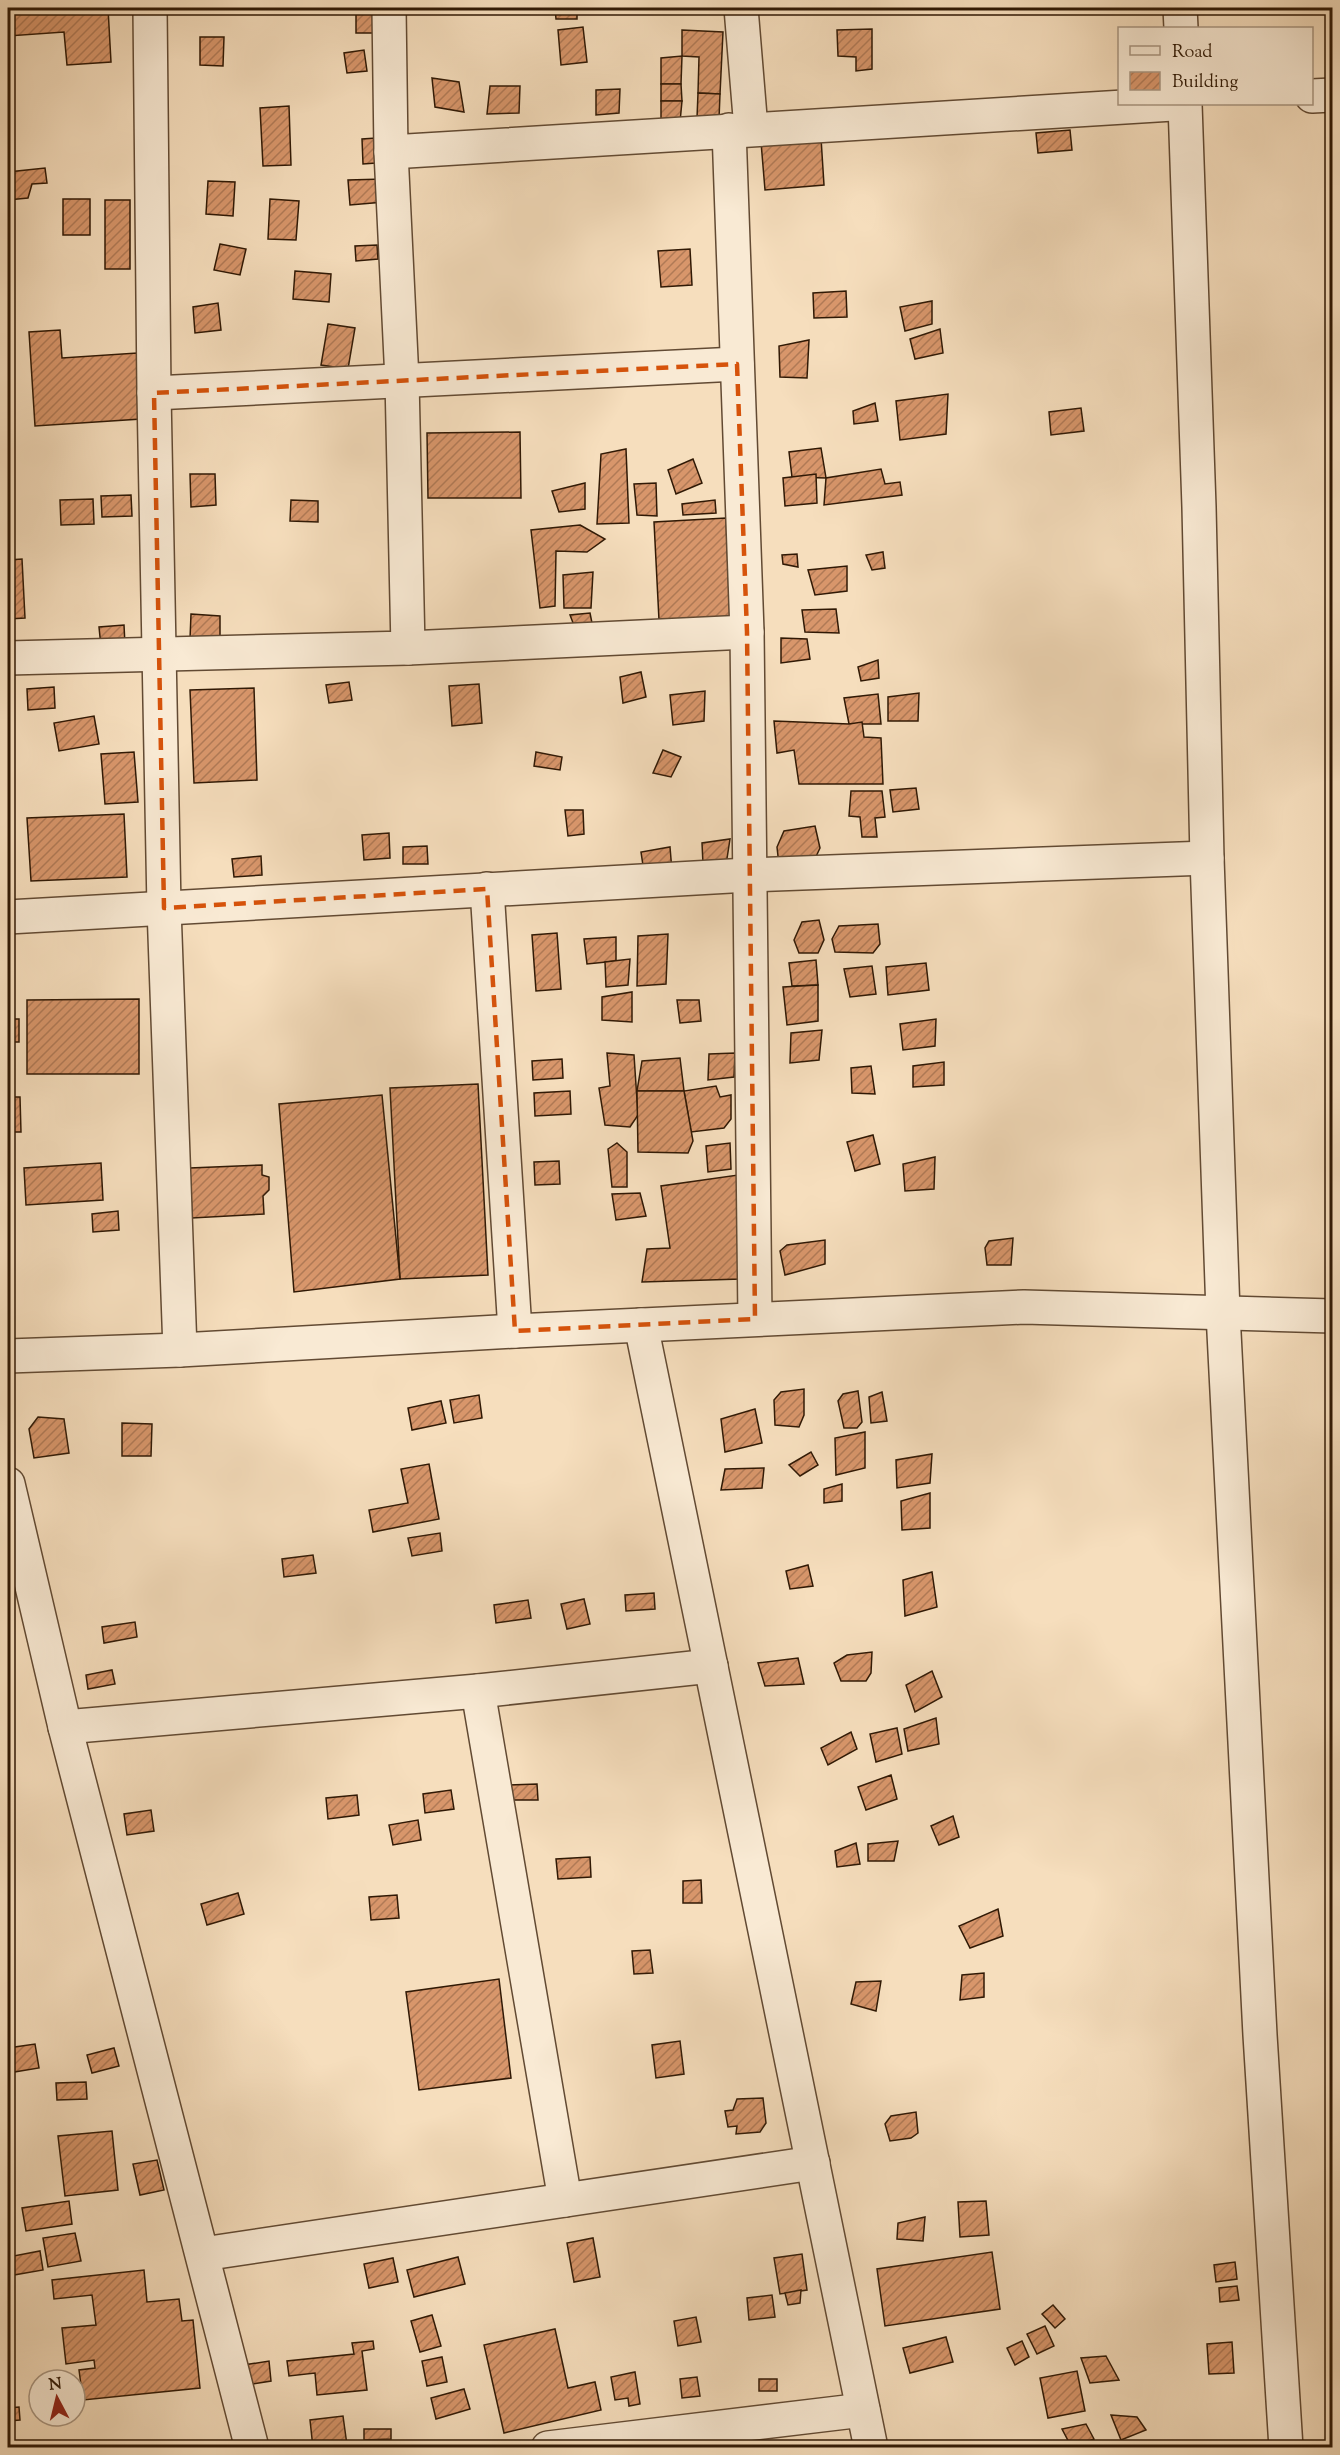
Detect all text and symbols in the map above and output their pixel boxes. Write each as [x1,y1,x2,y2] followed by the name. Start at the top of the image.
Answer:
[1118,27,1313,105] legend
[1172,40,1212,66] text: Road
[1172,70,1238,96] text: Building
[27,2368,87,2428] north arrow
[48,2373,63,2398] text: N

